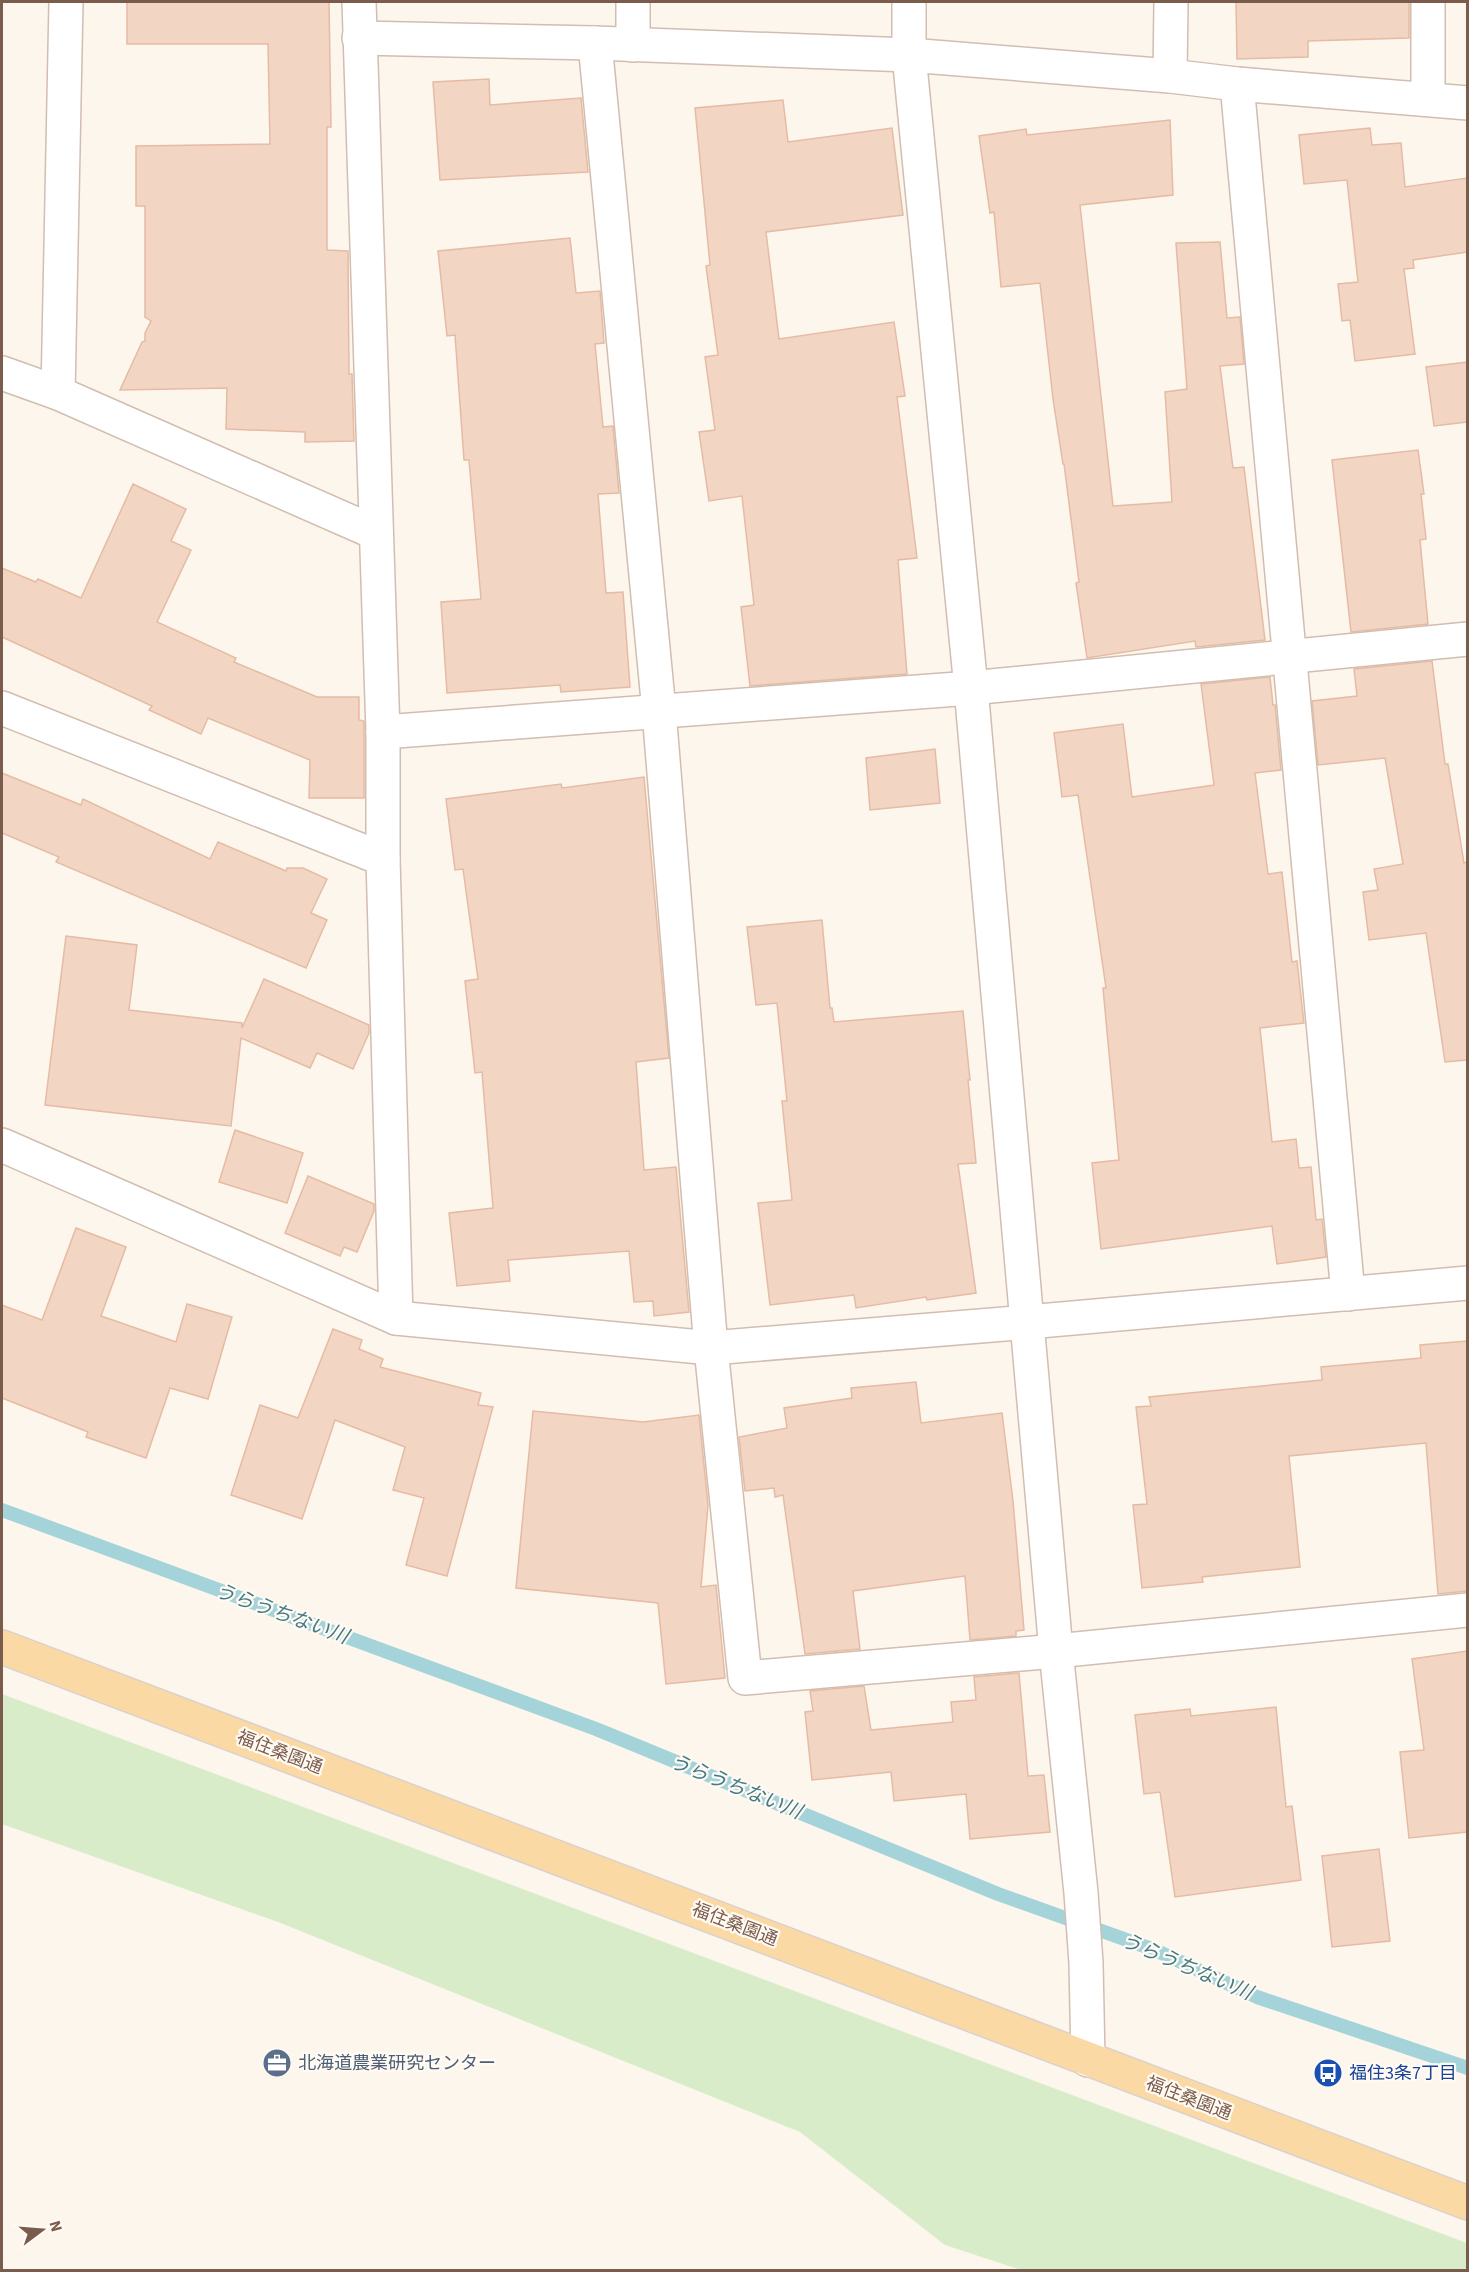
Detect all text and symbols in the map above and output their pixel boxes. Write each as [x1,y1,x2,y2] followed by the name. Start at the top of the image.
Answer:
[211,1577,354,1652] water label: うらうちない川
[233,1725,326,1780] street label: 福住桑園通
[665,1748,808,1827] water label: うらうちない川
[688,1897,781,1952] street label: 福住桑園通
[1117,1927,1258,2008] water label: うらうちない川
[261,2047,293,2079] office icon: 北海道農業研究センター
[298,2051,496,2076] place label: 北海道農業研究センター
[1312,2057,1344,2089] bus stop icon: 福住3条7丁目
[1349,2061,1457,2086] place label: 福住3条7丁目
[1142,2071,1235,2126] street label: 福住桑園通
[12,2200,72,2260] north arrow
[43,2218,67,2234] text: N

